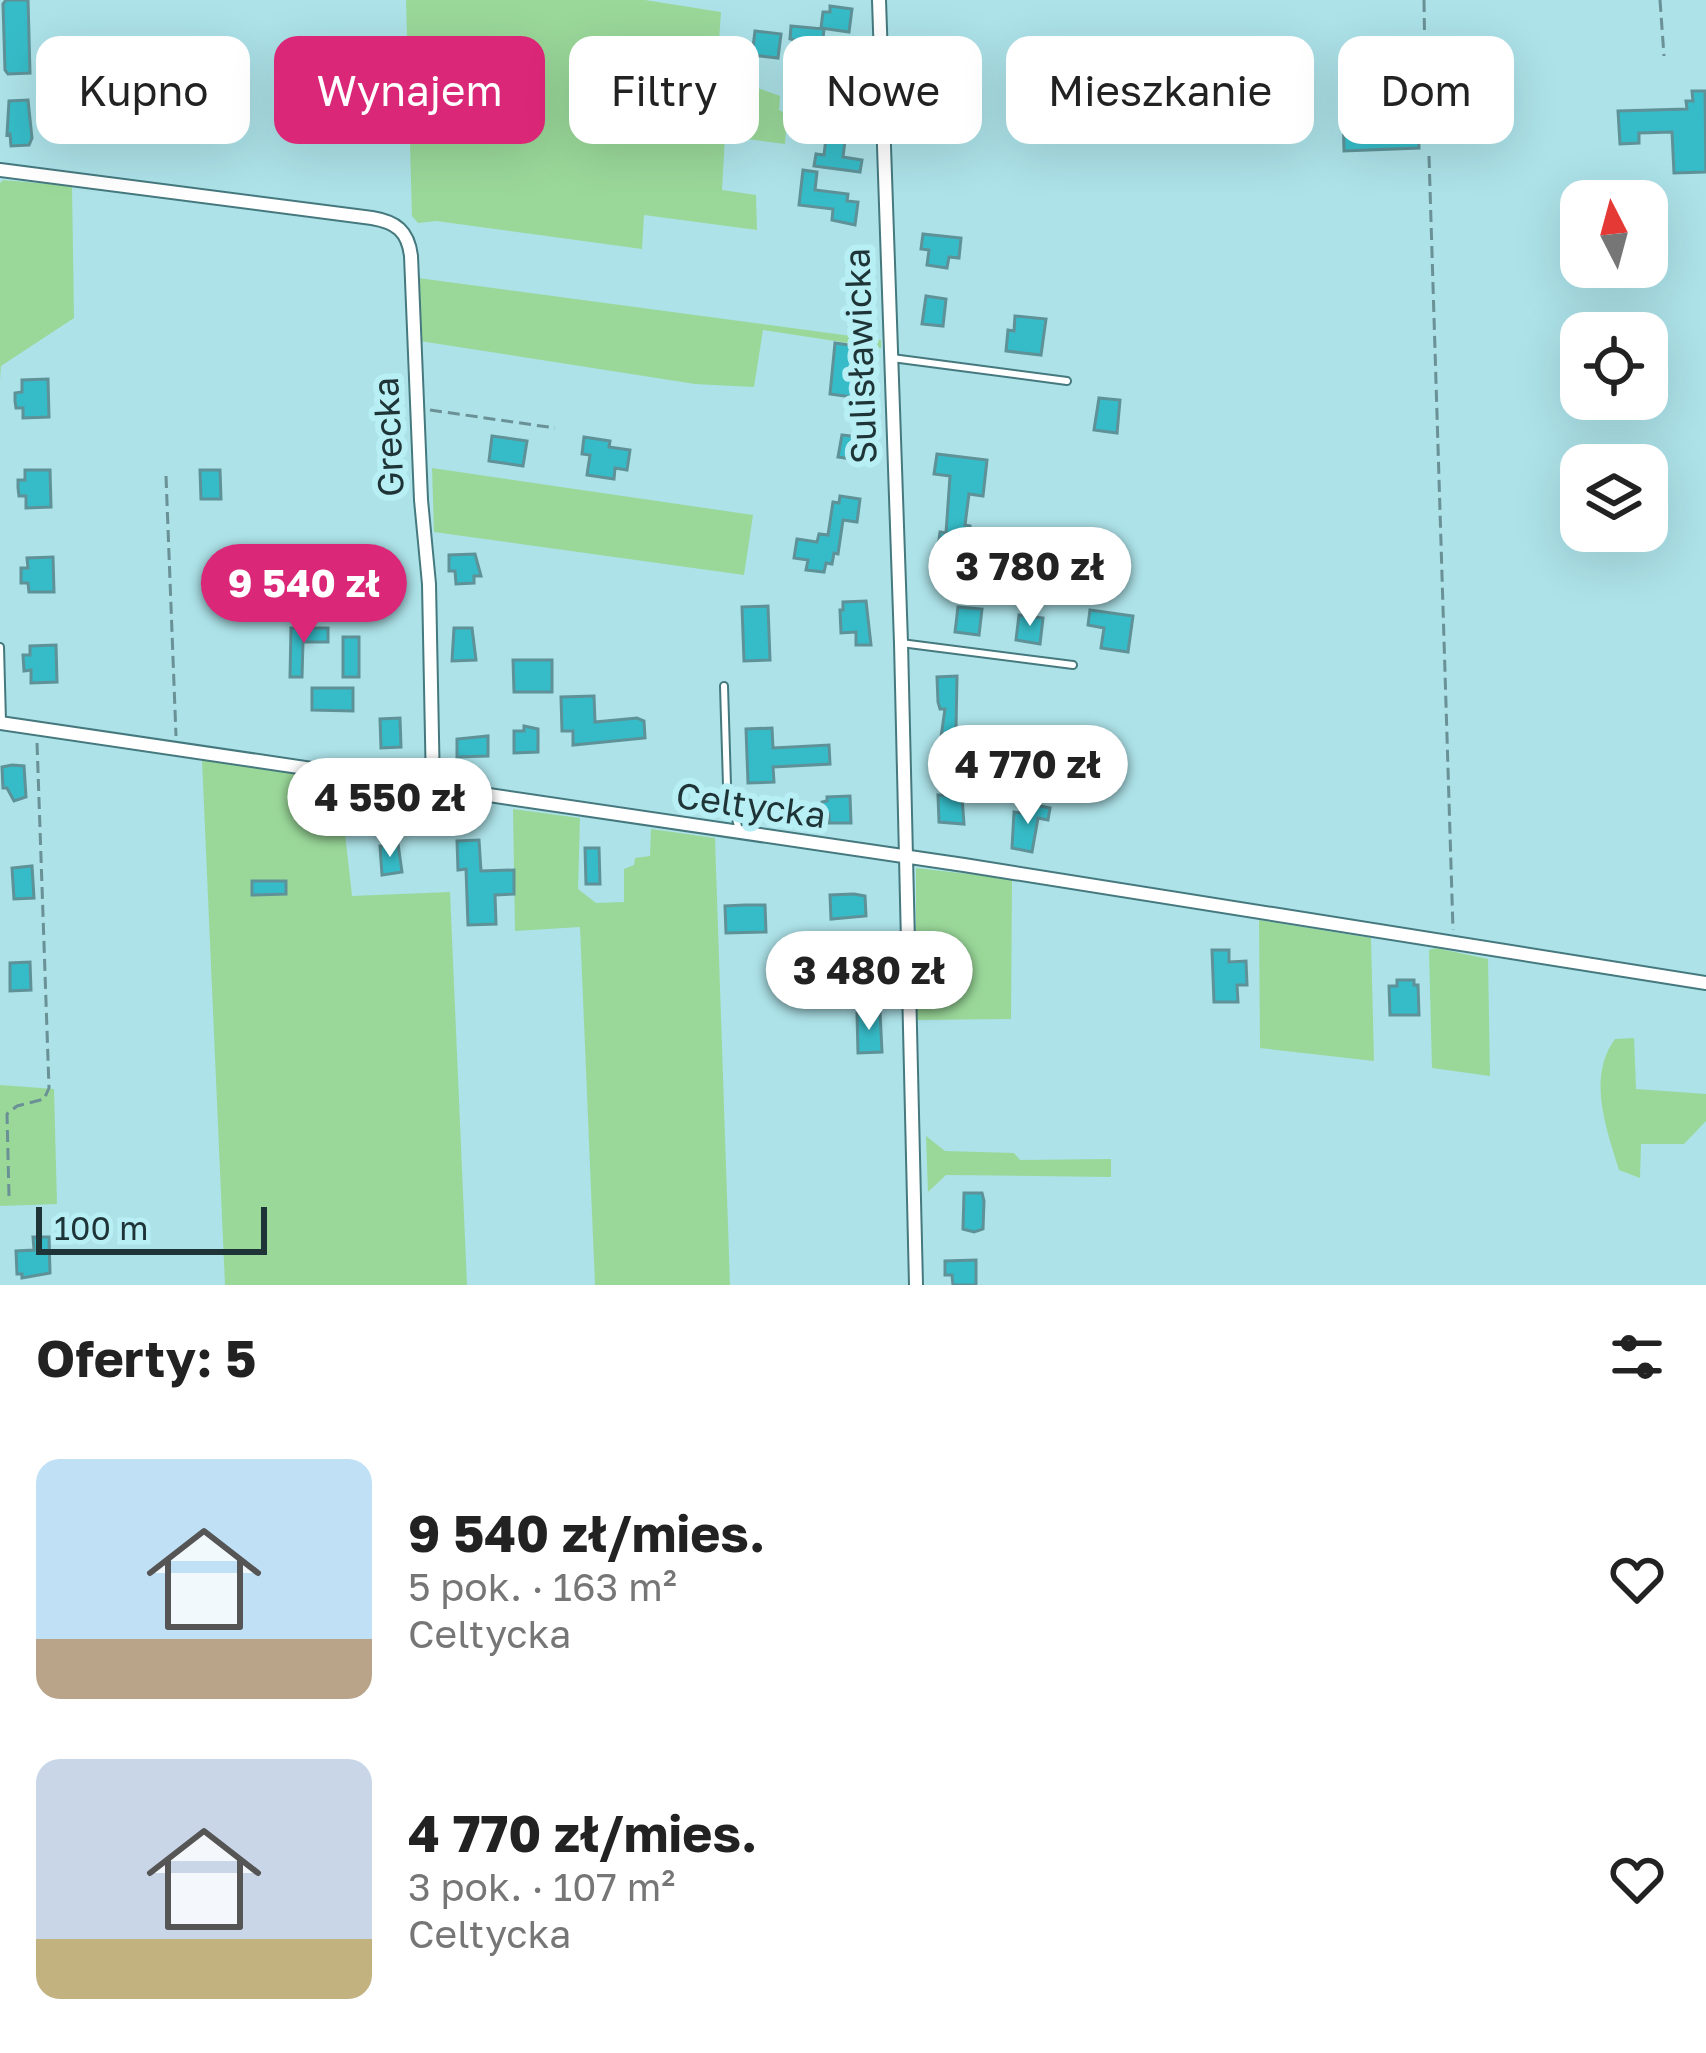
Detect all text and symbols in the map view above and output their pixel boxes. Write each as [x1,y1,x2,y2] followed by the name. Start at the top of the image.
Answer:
[36,36,250,144] chip: Kupno
[274,36,545,144] chip: Wynajem
[569,36,759,144] chip: Filtry
[783,36,982,144] chip: Nowe
[1006,36,1314,144] chip: Mieszkanie
[1338,36,1514,144] chip: Dom
[1560,180,1668,288] north arrow
[1560,180,1668,552] map controls
[834,247,885,465] street label: Sulisławicka
[1560,312,1668,420] button: locate
[363,376,412,498] street label: Grecka
[1560,444,1668,552] button: layers
[906,527,1154,629] pin: 3 780 zł
[955,542,1105,589] text: 3 780 zł
[180,544,428,646] pin: 9 540 zł
[228,559,380,606] text: 9 540 zł
[904,725,1152,827] pin: 4 770 zł
[955,740,1101,787] text: 4 770 zł
[266,758,514,860] pin: 4 550 zł
[314,773,466,820] text: 4 550 zł
[673,773,829,836] street label: Celtycka
[745,931,993,1033] pin: 3 480 zł
[793,946,945,993] text: 3 480 zł
[36,1201,267,1254] scale bar
[54,1208,148,1247] text: 100 m
[1604,1324,1670,1390] icon: filters
[36,1327,256,1388] text: Oferty: 5
[408,1502,765,1563] text: 9 540 zł/mies.
[132,1507,276,1651] icon: home
[1604,1546,1670,1612] icon: heart
[408,1563,677,1610] text: 5 pok. · 163 m²
[408,1610,571,1657] text: Celtycka
[408,1802,757,1863] text: 4 770 zł/mies.
[132,1807,276,1951] icon: home
[1604,1846,1670,1912] icon: heart
[408,1863,675,1910] text: 3 pok. · 107 m²
[408,1910,571,1957] text: Celtycka

